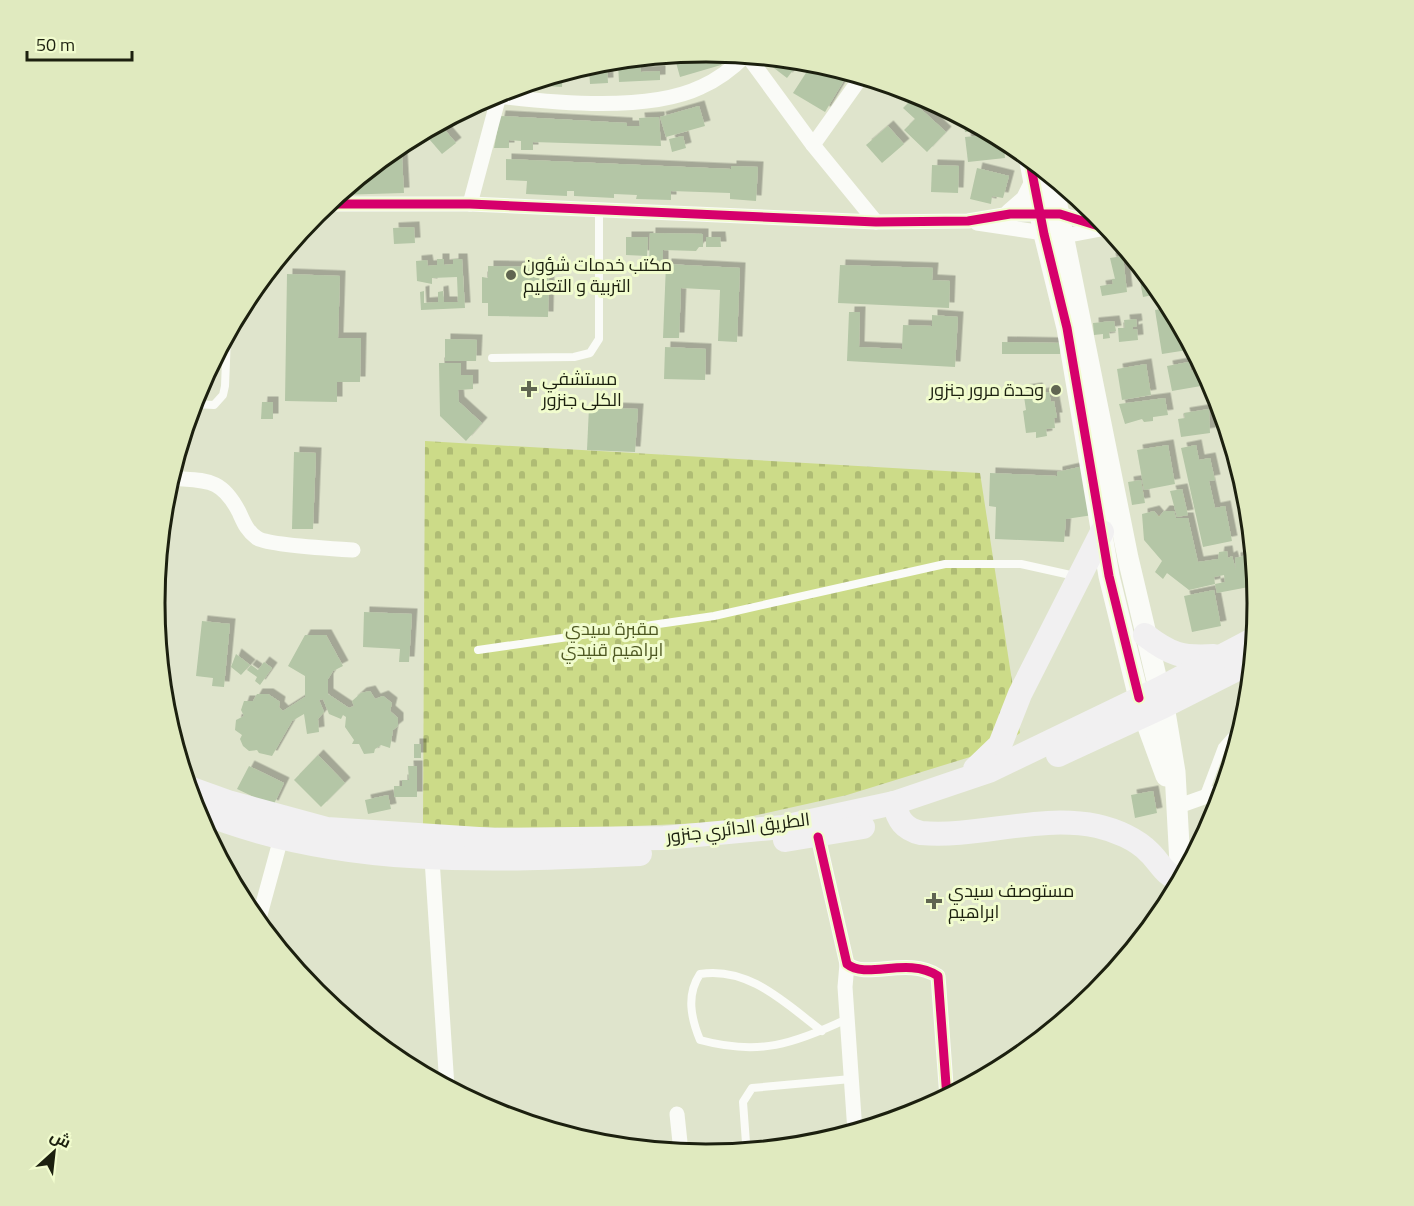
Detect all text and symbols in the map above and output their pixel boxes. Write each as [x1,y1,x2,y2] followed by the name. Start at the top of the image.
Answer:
[27,24,132,62] scale bar
[36,31,75,58] text: 50 m
[523,251,672,299] place label: مكتب خدمات شؤون التربية و التعليم
[504,268,518,282] marker: مكتب خدمات شؤون التربية و التعليم
[541,365,622,413] place label: مستشفي الكلى جنزور
[928,376,1044,403] place label: وحدة مرور جنزور
[520,380,538,398] marker: مستشفي الكلى جنزور
[1049,383,1063,397] marker: وحدة مرور جنزور
[561,615,663,664] park label: مقبرة سيدي ابراهيم قنيدي
[663,805,812,851] street label: الطريق الدائري جنزور
[948,877,1074,925] place label: مستوصف سيدي ابراهيم
[925,892,943,910] marker: مستوصف سيدي ابراهيم
[24,1122,84,1182] north arrow
[46,1123,75,1154] text: ش

